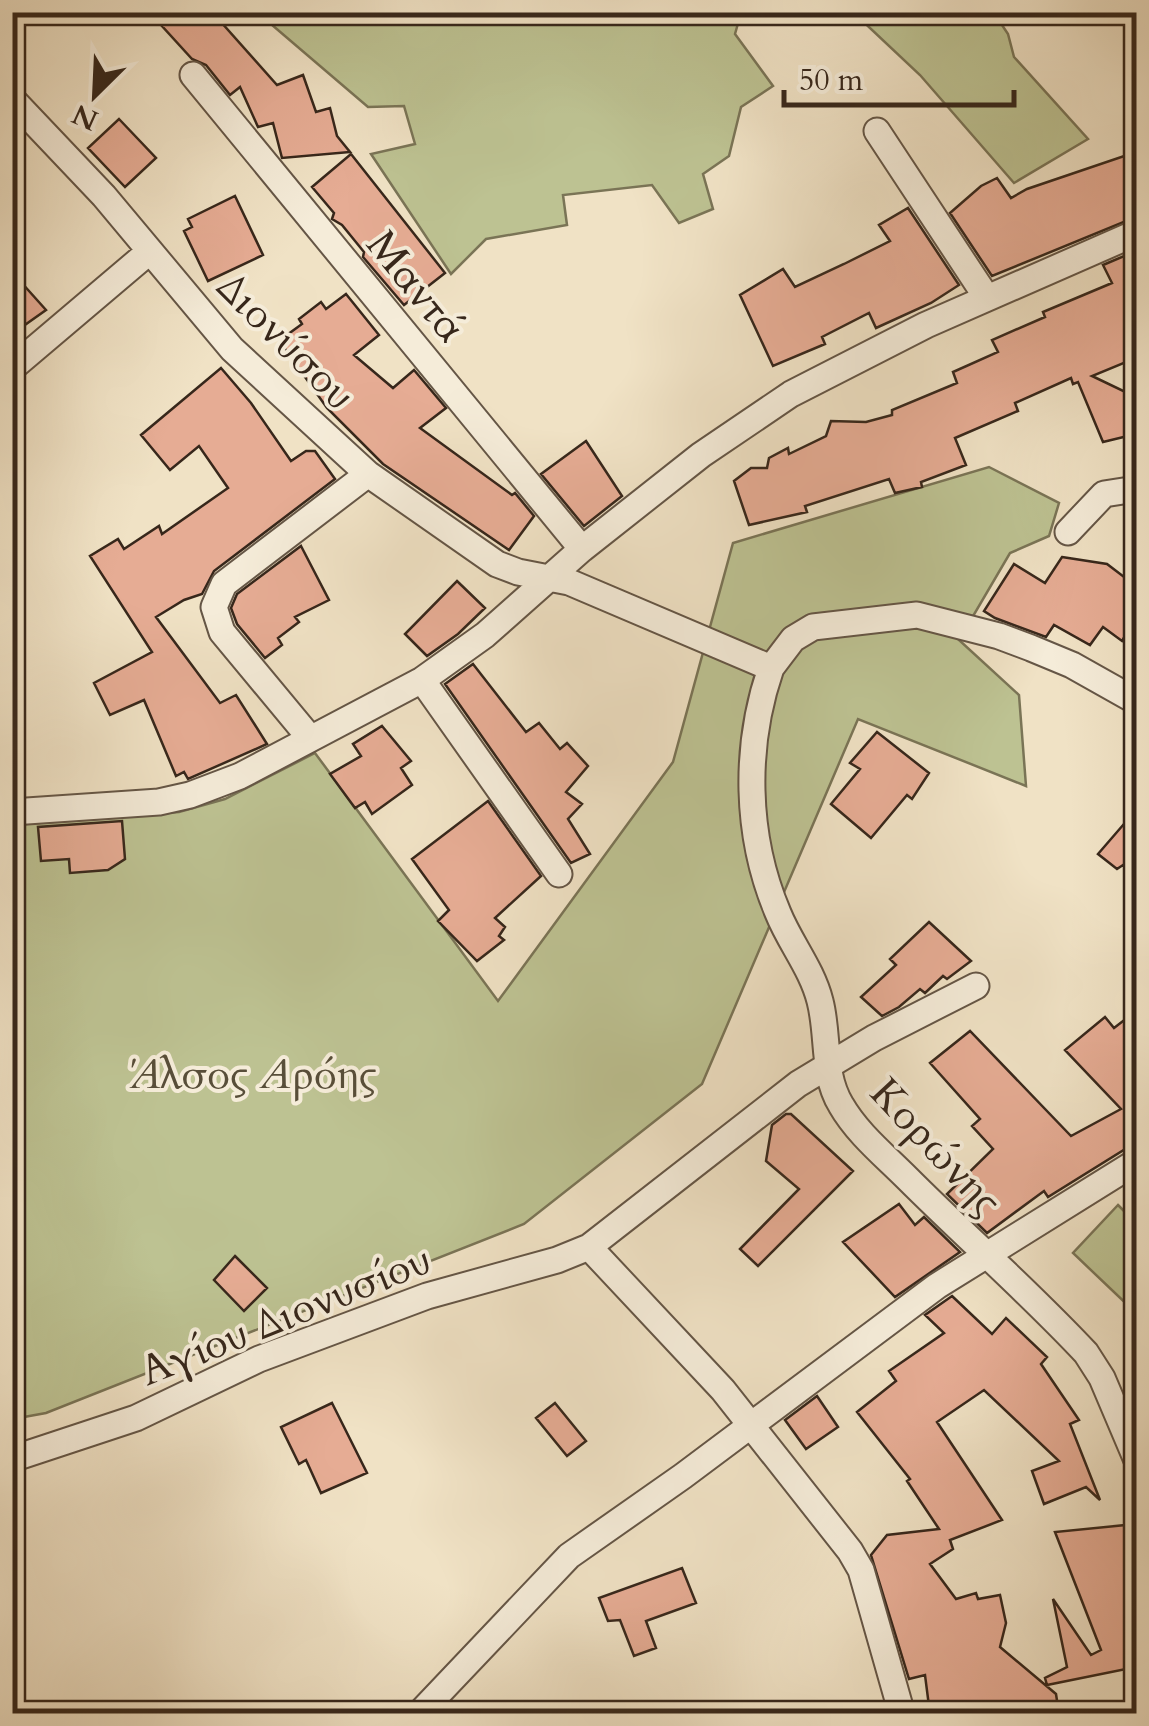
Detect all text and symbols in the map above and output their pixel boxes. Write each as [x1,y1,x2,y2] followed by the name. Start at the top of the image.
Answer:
[45,45,145,145] north arrow
[784,45,1014,107] scale bar
[799,60,864,101] text: 50 m
[66,95,104,139] text: N
[353,218,480,356] street label: Μαντά
[204,259,368,423] street label: Διονύσου
[129,1046,377,1103] park label: Άλσος Αρόης
[857,1066,1015,1228] street label: Κορώνης
[132,1231,440,1400] street label: Αγίου Διονυσίου

